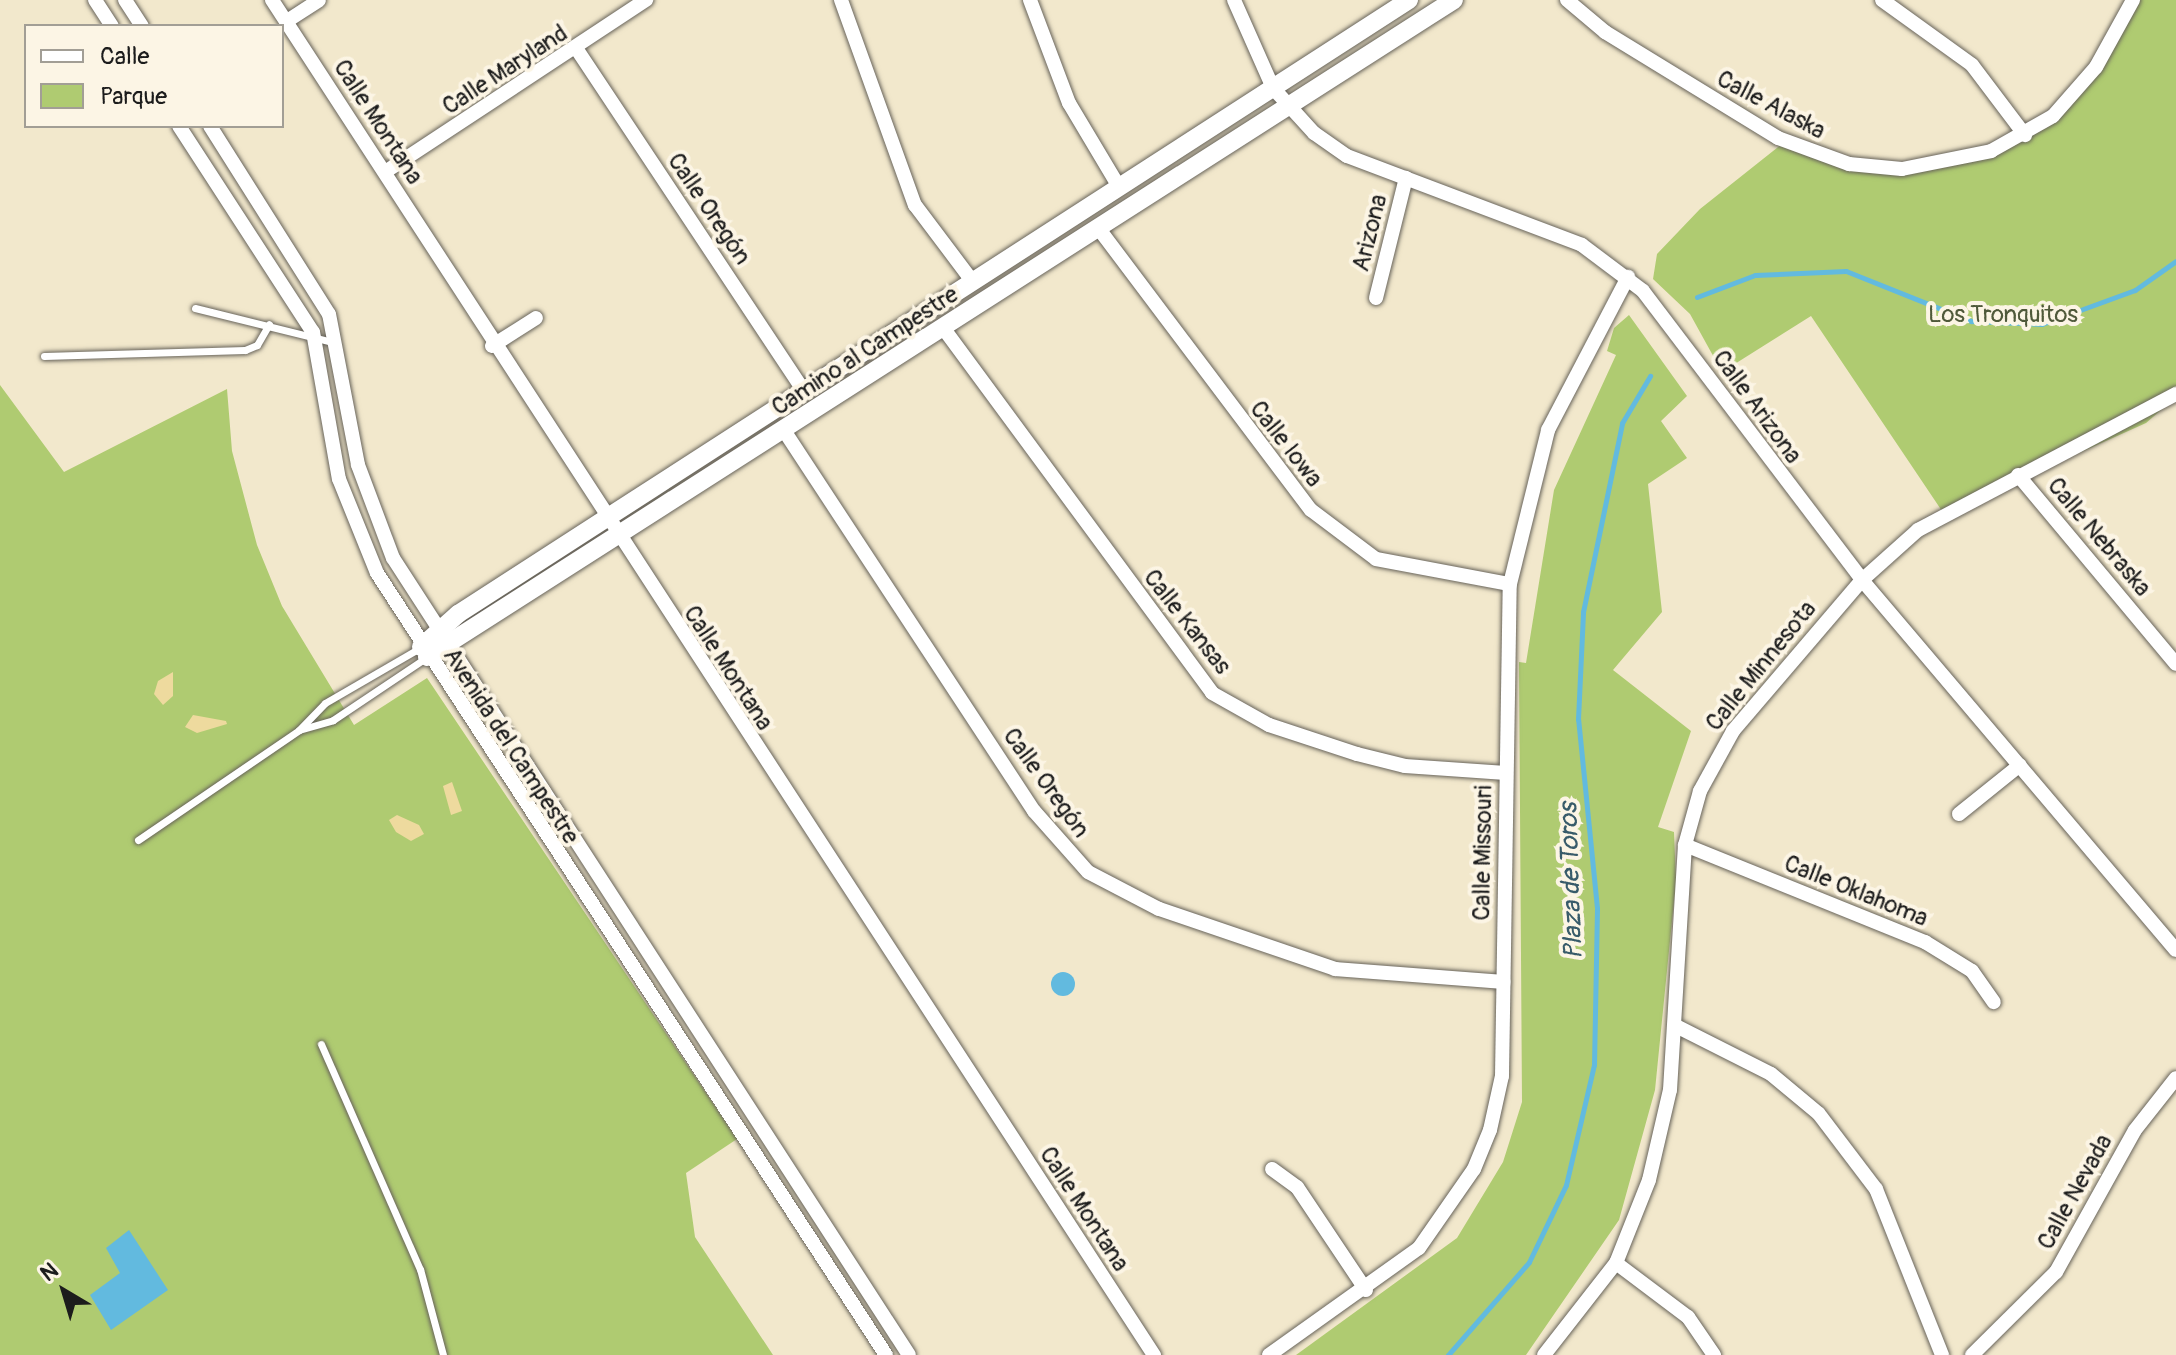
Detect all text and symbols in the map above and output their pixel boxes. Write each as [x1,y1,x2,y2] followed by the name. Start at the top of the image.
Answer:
[437,19,573,121] street label: Calle Maryland
[24,24,284,128] legend
[100,42,149,71] text: Calle
[327,54,429,190] street label: Calle Montana
[1712,64,1830,146] street label: Calle Alaska
[100,82,167,111] text: Parque
[661,148,757,270] street label: Calle Oregón
[1347,192,1393,274] street label: Arizona
[766,280,964,422] street label: Camino al Campestre
[1928,301,2078,329] park label: Los Tronquitos
[1706,345,1808,469] street label: Calle Arizona
[1243,395,1329,493] street label: Calle Iowa
[2041,472,2157,602] street label: Calle Nebraska
[1137,564,1237,680] street label: Calle Kansas
[1700,595,1822,737] street label: Calle Minnesota
[677,600,779,736] street label: Calle Montana
[437,643,585,849] street label: Avenida del Campestre
[997,723,1095,843] street label: Calle Oregón
[1467,785,1499,921] street label: Calle Missouri
[1554,802,1590,960] water label: Plaza de Toros
[1780,849,1932,933] street label: Calle Oklahoma
[2032,1129,2118,1255] street label: Calle Nevada
[1033,1141,1135,1277] street label: Calle Montana
[24,1251,104,1331] north arrow
[35,1256,64,1288] text: N

